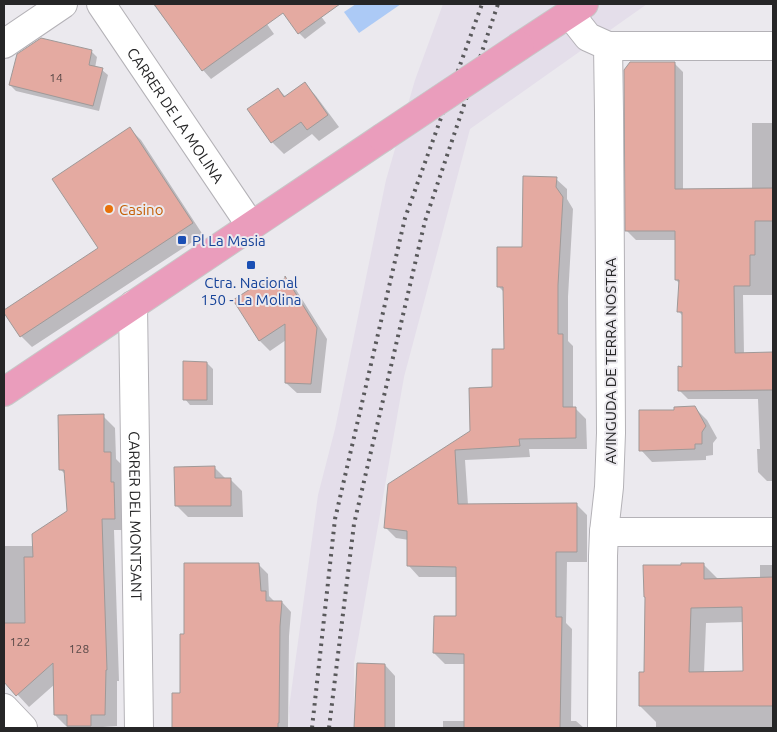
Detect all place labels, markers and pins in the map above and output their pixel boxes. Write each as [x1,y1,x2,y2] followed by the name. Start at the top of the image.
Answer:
[119,201,163,218] place label: Casino
[103,203,115,215] marker: Casino
[192,232,266,249] place label: Pl La Masia
[176,234,188,246] marker: Pl La Masia
[245,259,257,271] marker: Ctra. Nacional 150 - La Molina
[200,274,302,308] place label: Ctra. Nacional 150 - La Molina

